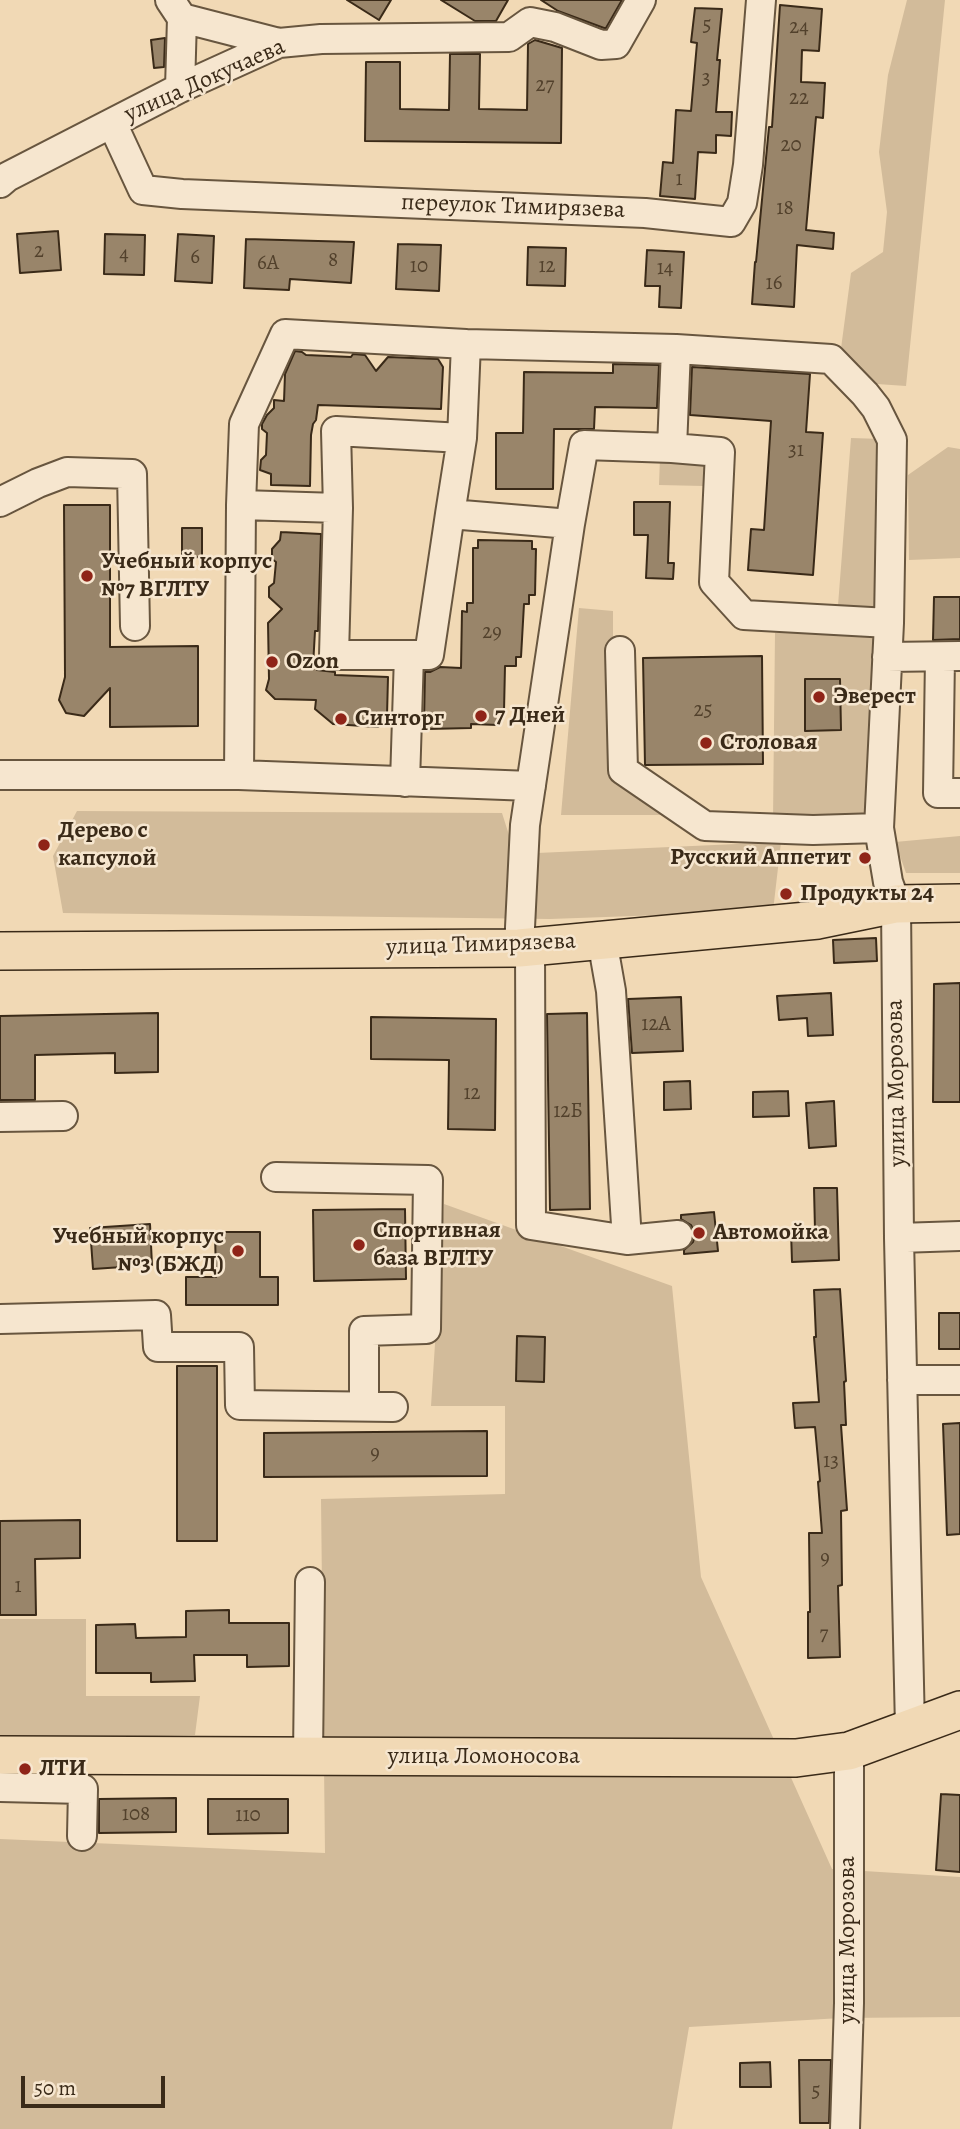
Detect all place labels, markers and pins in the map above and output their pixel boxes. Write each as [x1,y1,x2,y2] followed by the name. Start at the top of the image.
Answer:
[101,548,272,604] place label: Учебный корпус №7 ВГЛТУ
[79,568,95,584] marker: Учебный корпус №7 ВГЛТУ
[286,648,339,676] place label: Ozon
[264,654,280,670] marker: Ozon
[833,683,916,711] place label: Эверест
[811,689,827,705] marker: Эверест
[495,702,565,730] place label: 7 Дней
[355,705,444,733] place label: Синторг
[473,708,489,724] marker: 7 Дней
[333,711,349,727] marker: Синторг
[720,729,818,757] place label: Столовая
[698,735,714,751] marker: Столовая
[58,817,156,873] place label: Дерево с капсулой
[36,837,52,853] marker: Дерево с капсулой
[670,844,851,872] place label: Русский Аппетит
[857,850,873,866] marker: Русский Аппетит
[800,880,934,908] place label: Продукты 24
[778,886,794,902] marker: Продукты 24
[373,1217,501,1273] place label: Спортивная база ВГЛТУ
[713,1219,829,1247] place label: Автомойка
[53,1223,224,1279] place label: Учебный корпус №3 (БЖД)
[691,1225,707,1241] marker: Автомойка
[351,1237,367,1253] marker: Спортивная база ВГЛТУ
[230,1243,246,1259] marker: Учебный корпус №3 (БЖД)
[39,1755,86,1783] place label: ЛТИ
[17,1761,33,1777] marker: ЛТИ

